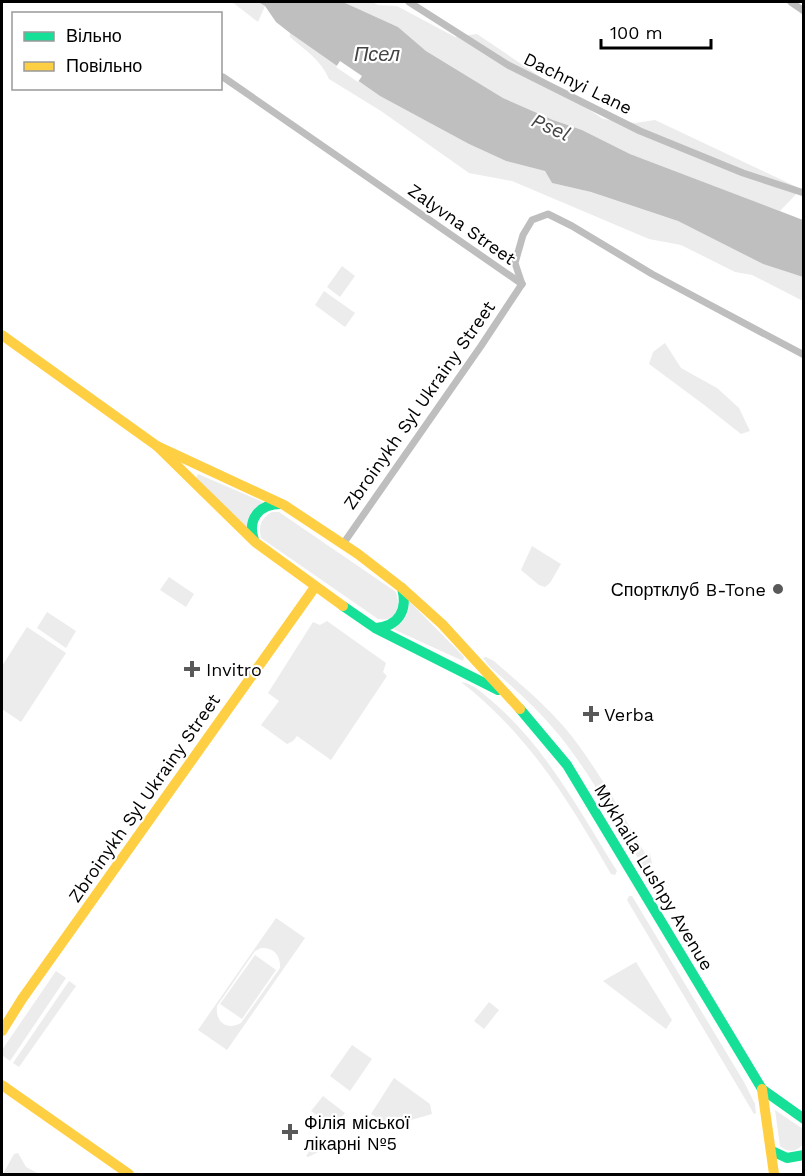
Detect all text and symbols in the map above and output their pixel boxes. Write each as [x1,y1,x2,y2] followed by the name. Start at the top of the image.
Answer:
[12,12,222,90] legend
[601,12,710,50] scale bar
[610,22,663,43] text: 100 m
[66,25,122,46] text: Вільно
[354,42,400,66] water label: Псел
[520,48,636,118] street label: Dachnyi Lane
[66,55,142,76] text: Повільно
[528,108,574,146] water label: Psel
[404,179,520,269] street label: Zalyvna Street
[339,297,499,513] street label: Zbroinykh Syl Ukrainy Street
[611,579,766,600] place label: Спортклуб B-Tone
[771,582,785,596] marker: Спортклуб B-Tone
[206,659,262,680] place label: Invitro
[183,660,201,678] marker: Invitro
[64,690,224,906] street label: Zbroinykh Syl Ukrainy Street
[604,704,654,725] place label: Verba
[582,705,600,723] marker: Verba
[590,780,718,974] street label: Mykhaila Lushpy Avenue
[304,1112,410,1154] place label: Філія міської лікарні №5
[281,1123,299,1141] marker: Філія міської лікарні №5

